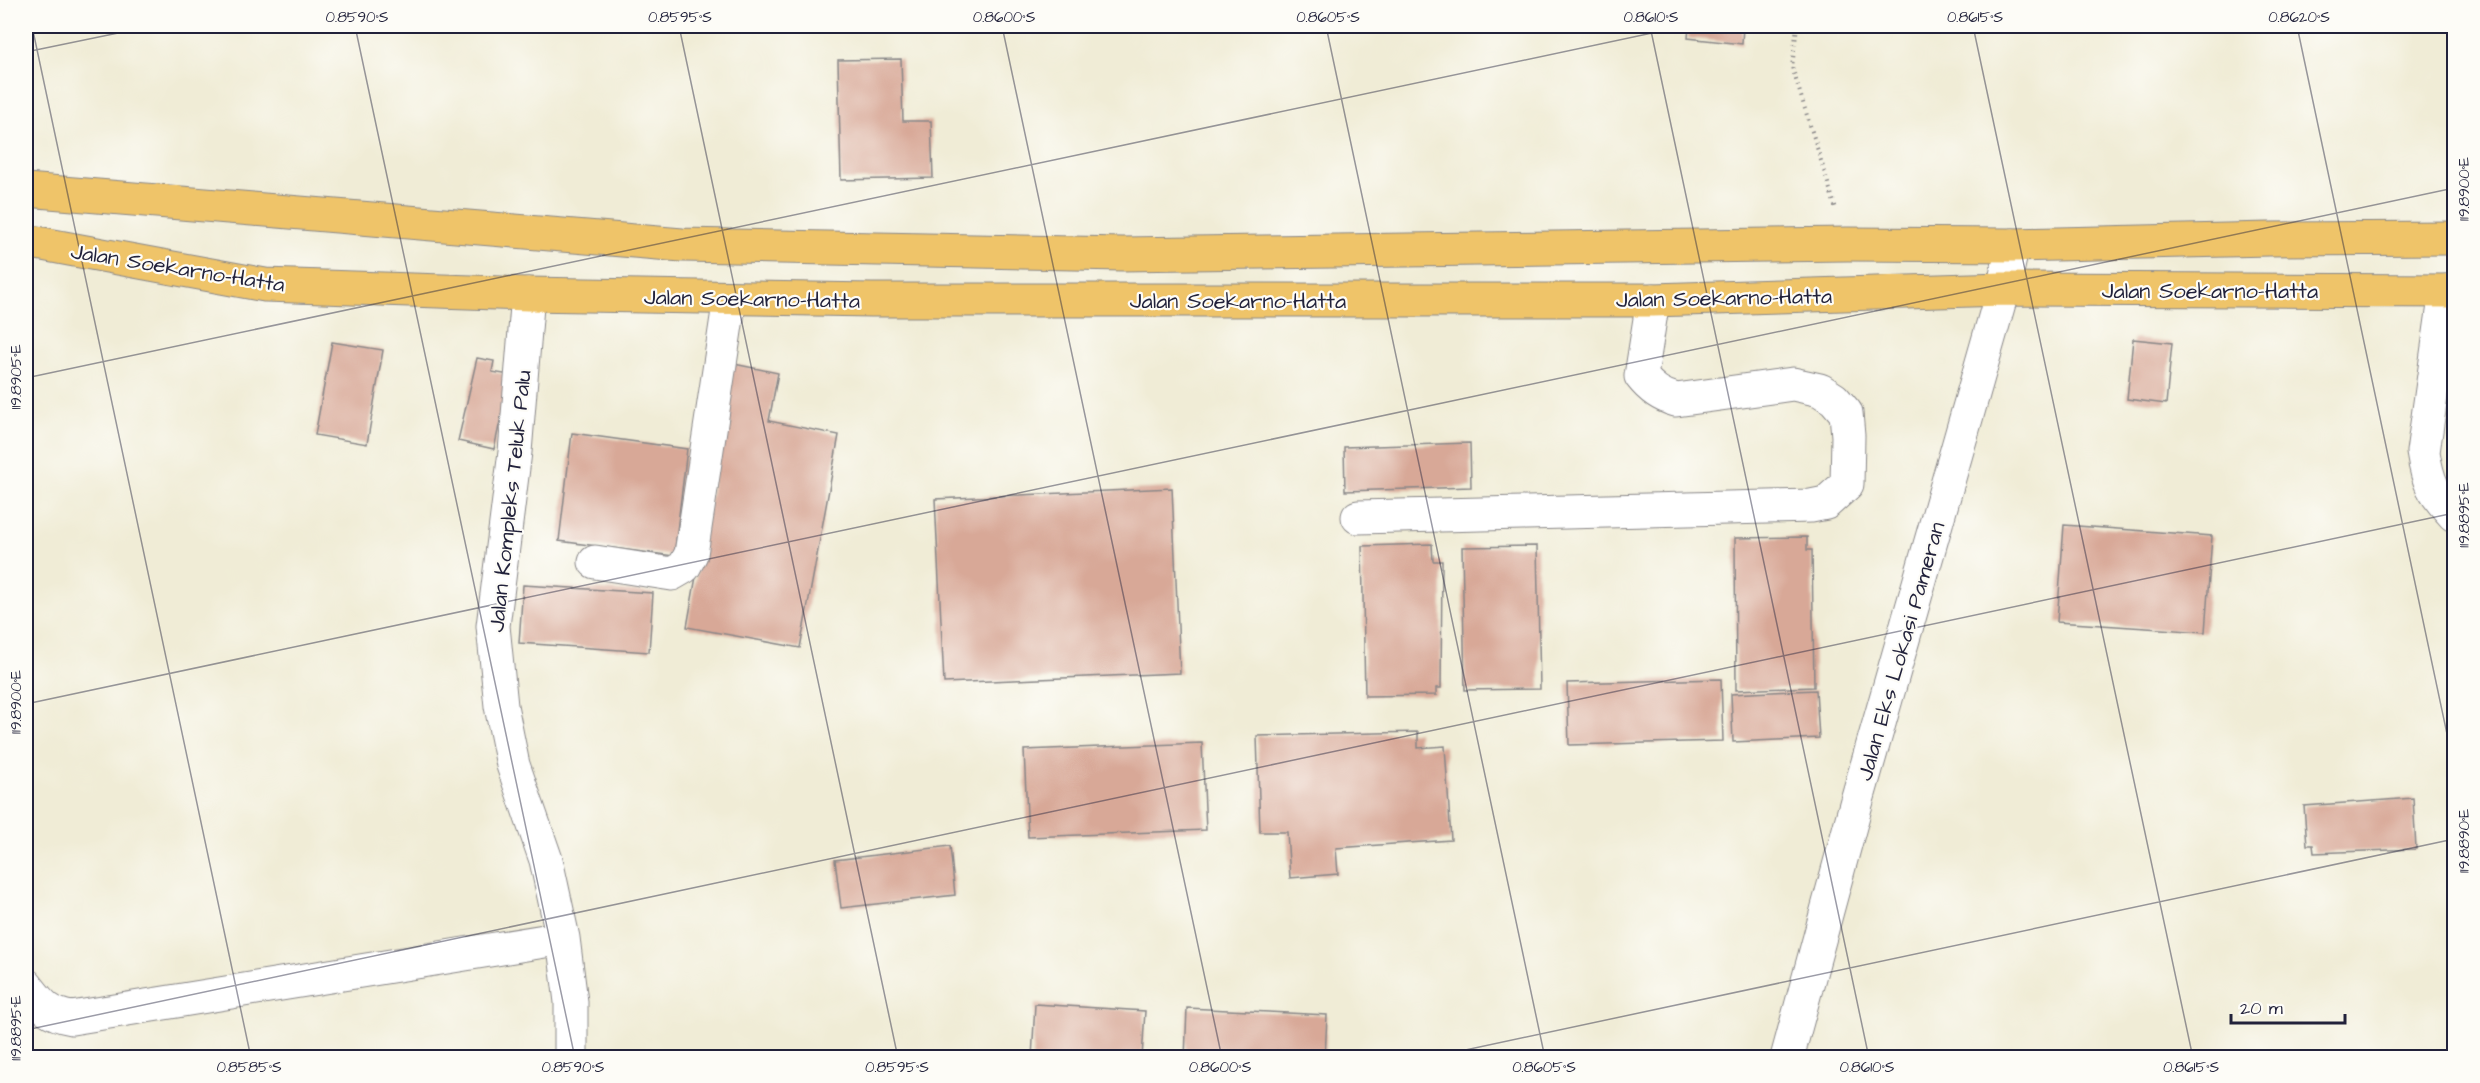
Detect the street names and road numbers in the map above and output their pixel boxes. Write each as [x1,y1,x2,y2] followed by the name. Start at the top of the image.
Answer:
[69,236,287,301] street label: Jalan Soekarno-Hatta
[2102,276,2318,307] street label: Jalan Soekarno-Hatta
[1616,281,1832,316] street label: Jalan Soekarno-Hatta
[644,282,860,317] street label: Jalan Soekarno-Hatta
[1130,286,1346,317] street label: Jalan Soekarno-Hatta
[481,369,540,634] street label: Jalan Kompleks Teluk Palu
[1850,518,1953,784] street label: Jalan Eks Lokasi Pameran

